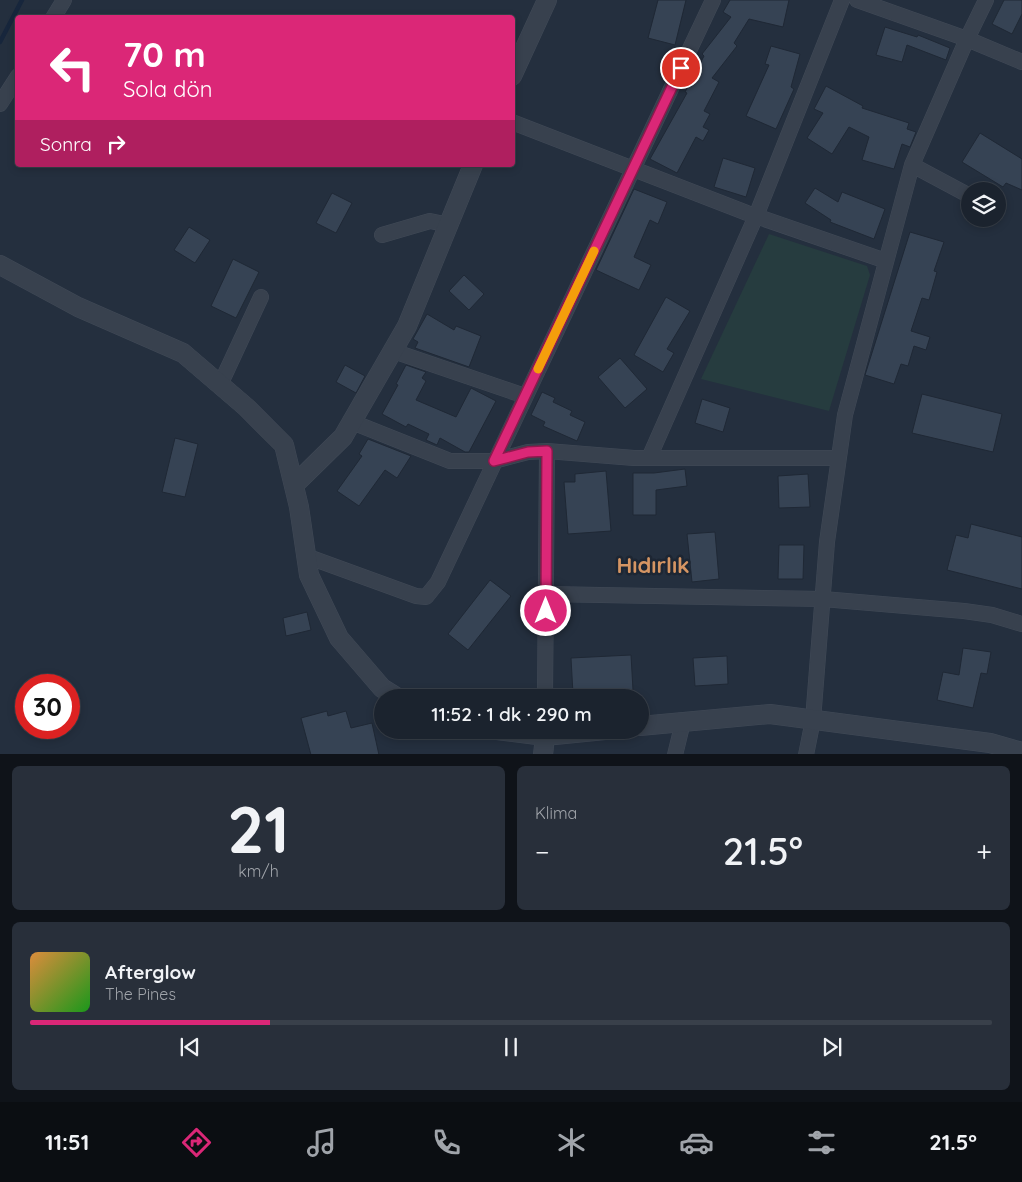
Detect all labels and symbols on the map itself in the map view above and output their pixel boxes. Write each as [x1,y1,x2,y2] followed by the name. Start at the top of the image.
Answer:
[660,47,702,89] pin
[616,551,690,579] district label: Hıdırlık
[519,584,571,636] position arrow
[15,674,80,739] speed limit sign: 30

